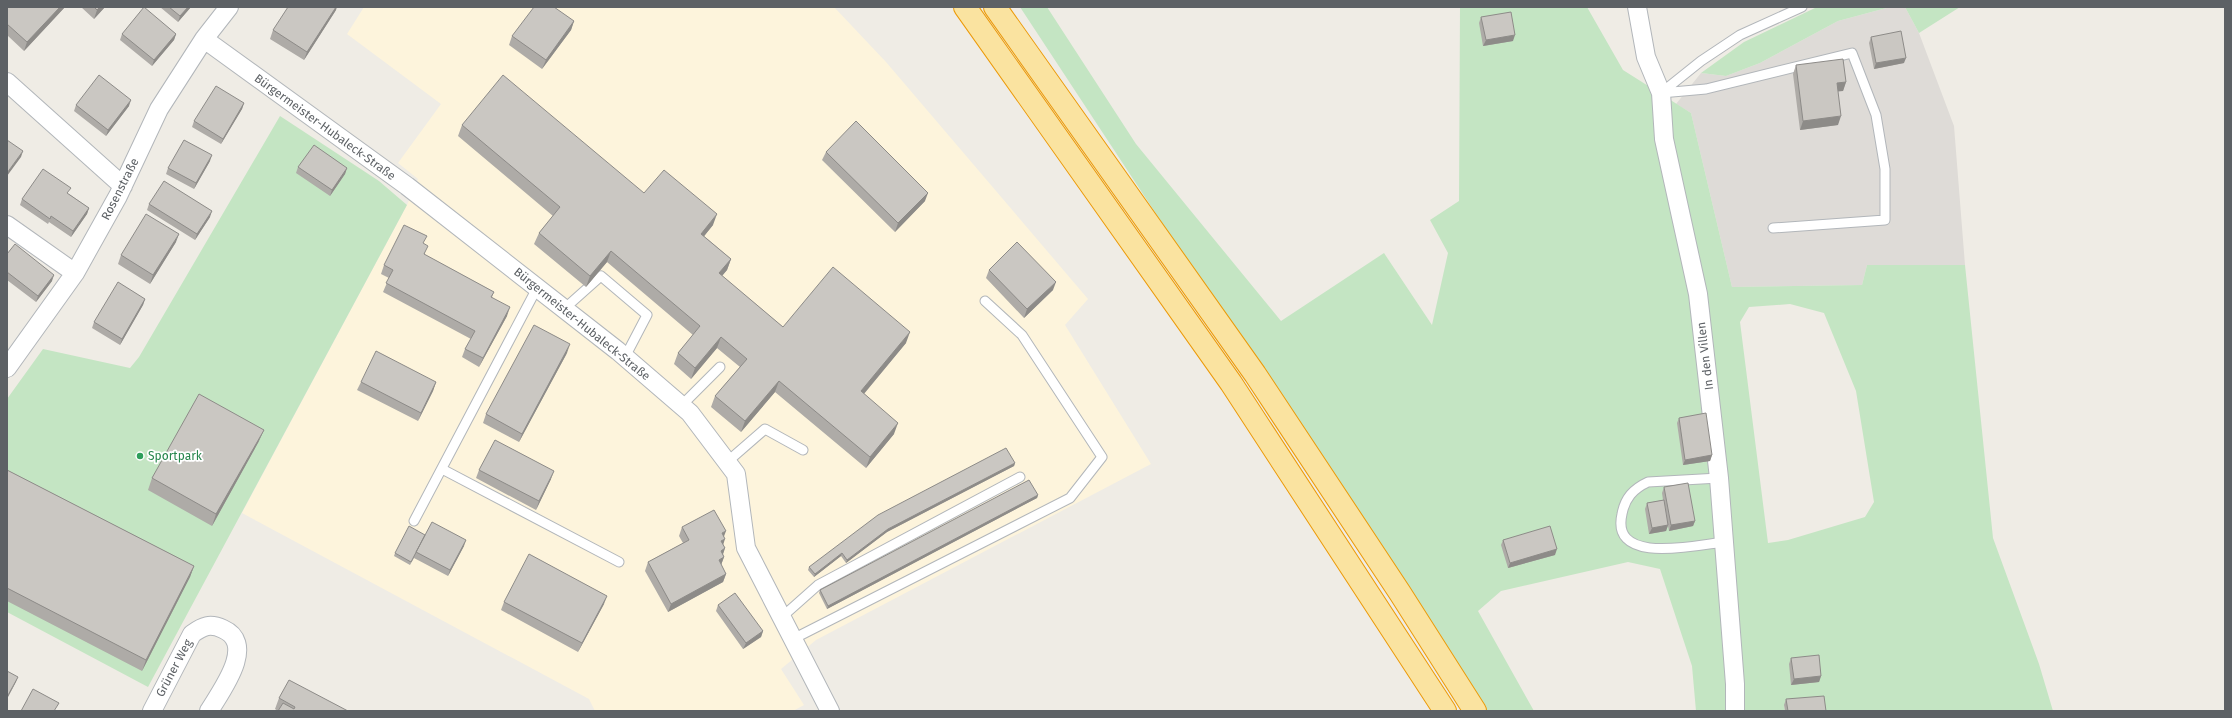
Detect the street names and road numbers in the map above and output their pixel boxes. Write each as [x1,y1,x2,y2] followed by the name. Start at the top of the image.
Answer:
[252,71,398,183] street label: Bürgermeister-Hubaleck-Straße
[98,156,142,222] street label: Rosenstraße
[511,265,653,383] street label: Bürgermeister-Hubaleck-Straße
[1694,321,1716,391] street label: In den Villen
[153,636,195,699] street label: Grüner Weg

